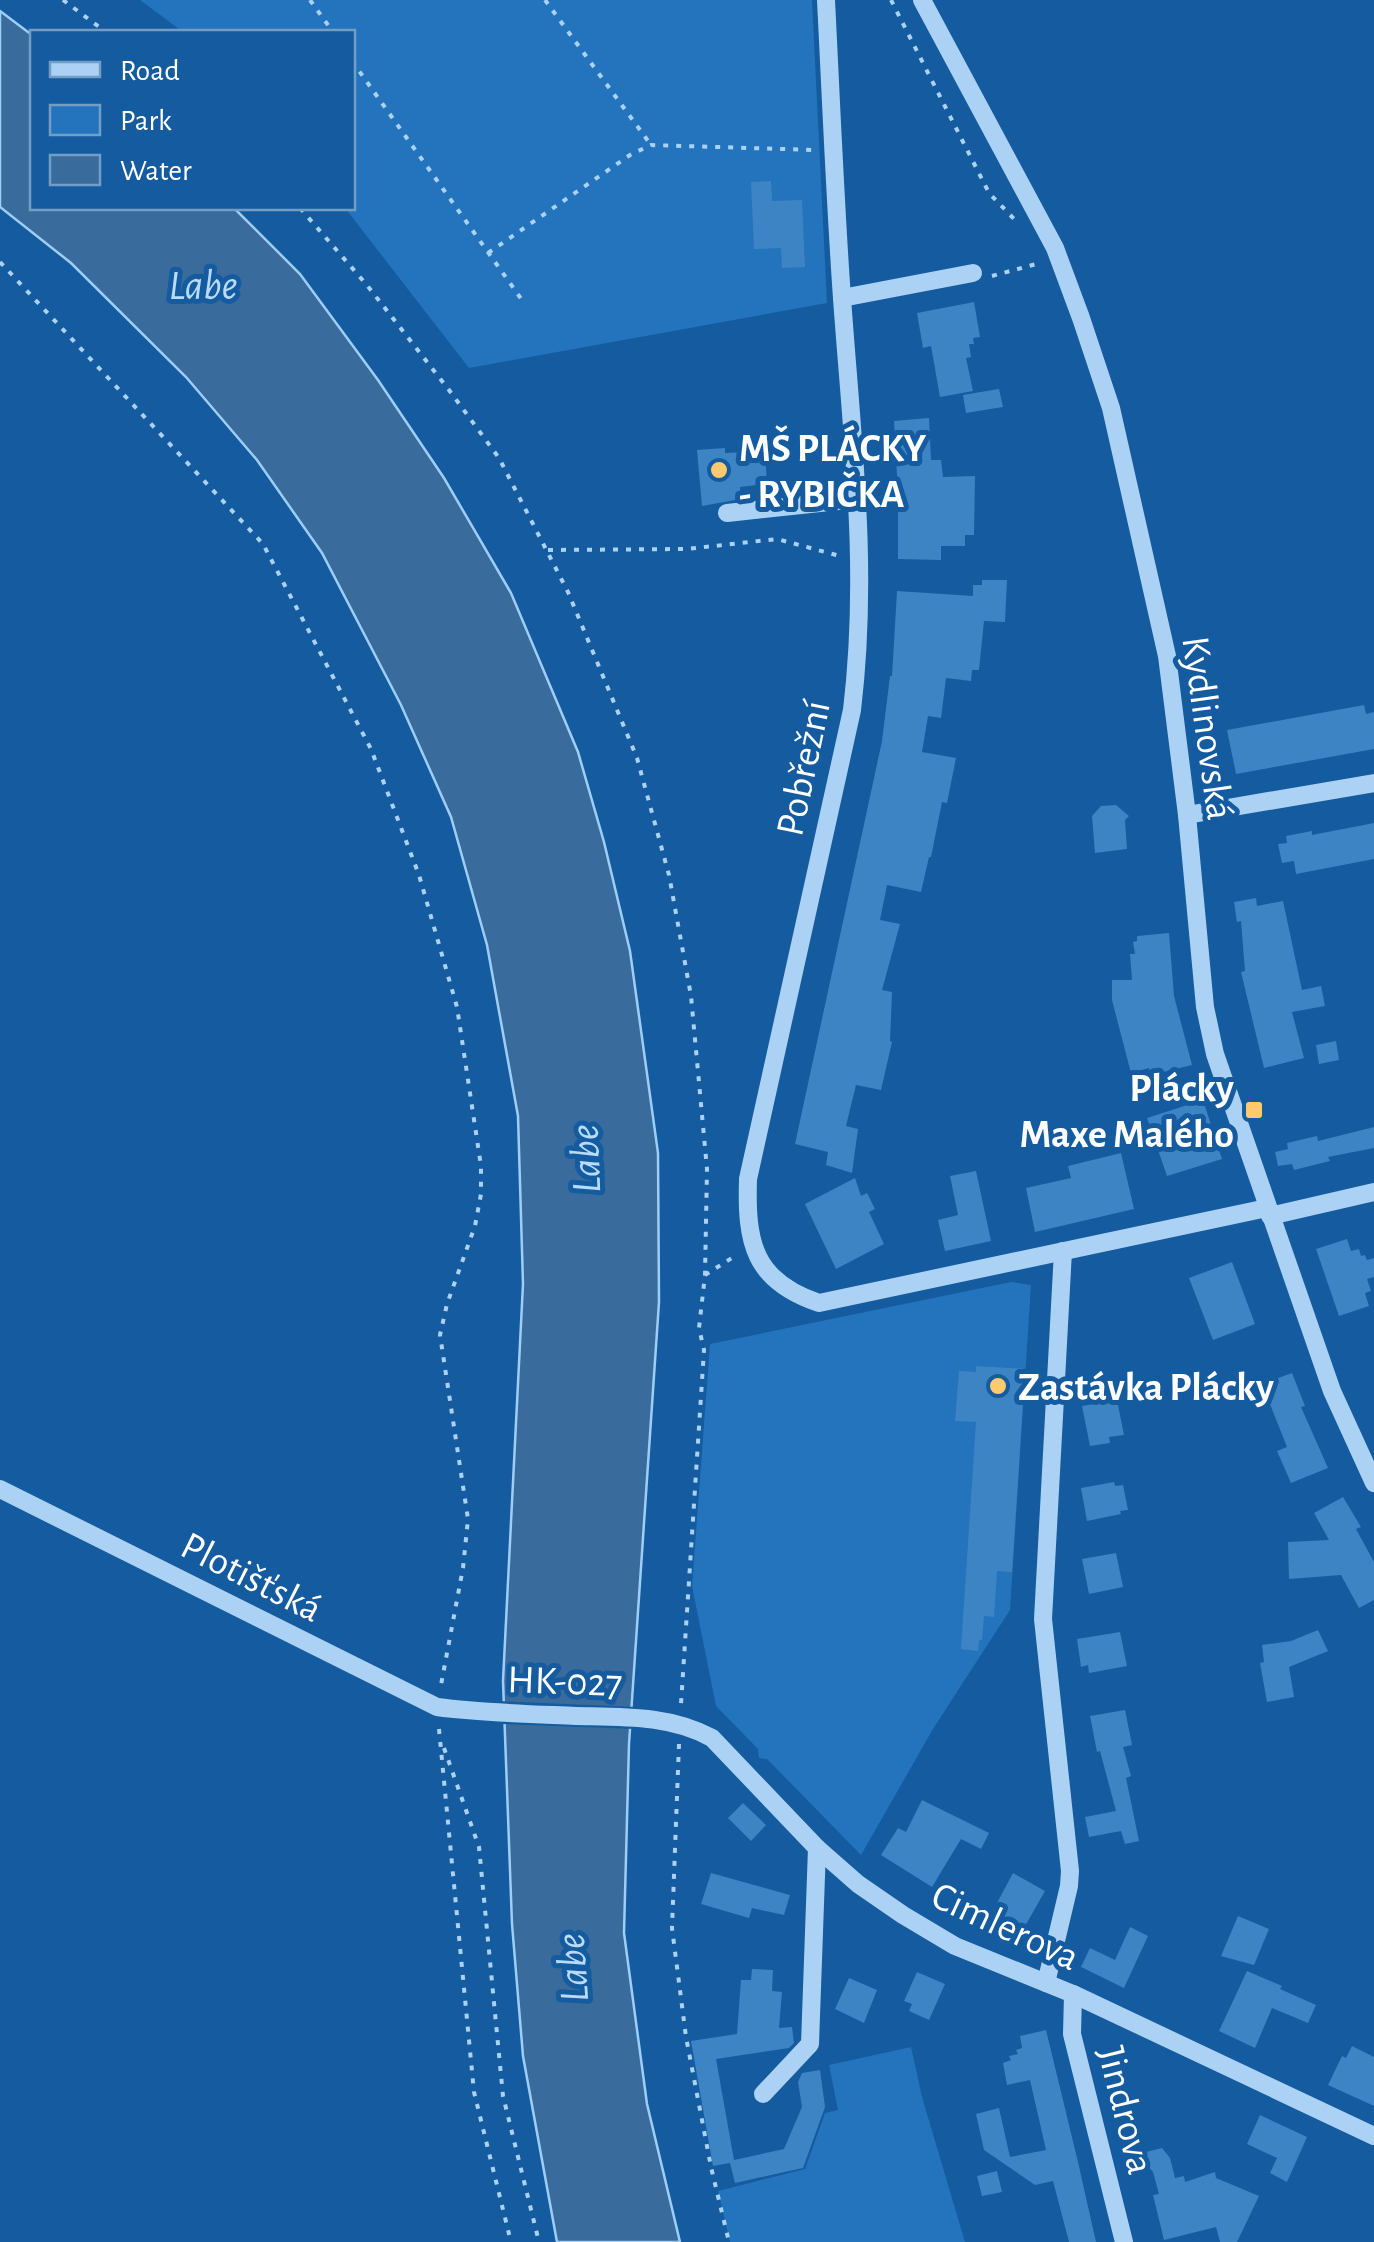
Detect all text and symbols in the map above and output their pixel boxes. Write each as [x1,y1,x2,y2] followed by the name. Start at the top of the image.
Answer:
[30,30,355,210] legend
[120,56,180,86] text: Road
[120,106,172,136] text: Park
[120,156,192,186] text: Water
[168,265,238,307] water label: Labe
[739,425,927,515] place label: MŠ PLÁCKY - RYBIČKA
[708,459,730,481] marker: MŠ PLÁCKY - RYBIČKA
[1174,634,1240,823] street label: Kydlinovská
[770,697,838,840] street label: Pobřežní
[1020,1069,1234,1155] place label: Plácky Maxe Malého
[1243,1099,1265,1121] marker: Plácky Maxe Malého
[564,1124,608,1194] water label: Labe
[1018,1368,1274,1408] place label: Zastávka Plácky
[987,1375,1009,1397] marker: Zastávka Plácky
[174,1525,328,1630] street label: Plotišťská
[507,1660,623,1704] street label: HK-027
[925,1875,1085,1978] street label: Cimlerova
[550,1932,596,2004] water label: Labe
[1090,2042,1160,2178] street label: Jindrova

